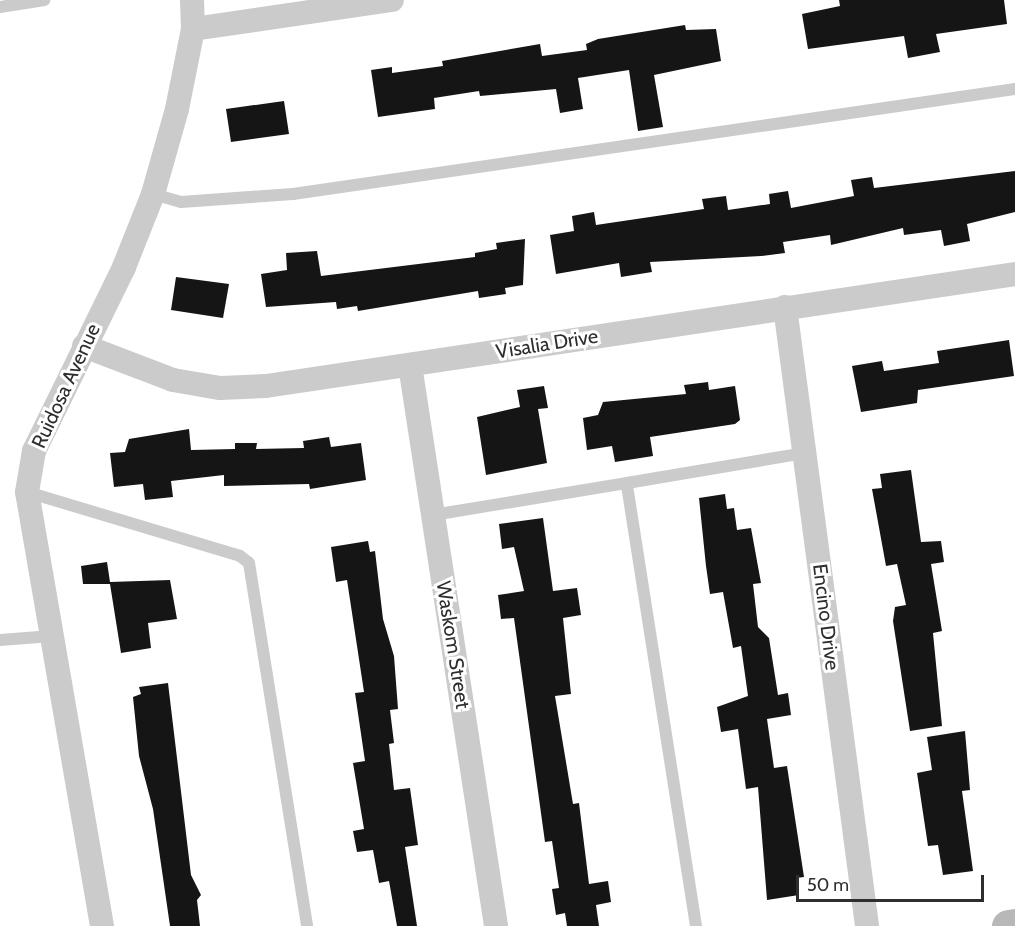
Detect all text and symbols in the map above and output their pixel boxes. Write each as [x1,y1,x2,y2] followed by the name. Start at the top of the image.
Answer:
[27,320,105,452] street label: Ruidosa Avenue
[494,324,600,364] street label: Visalia Drive
[808,562,844,672] street label: Encino Drive
[431,579,475,711] street label: Waskom Street
[799,863,986,901] scale bar
[807,874,849,896] text: 50 m

